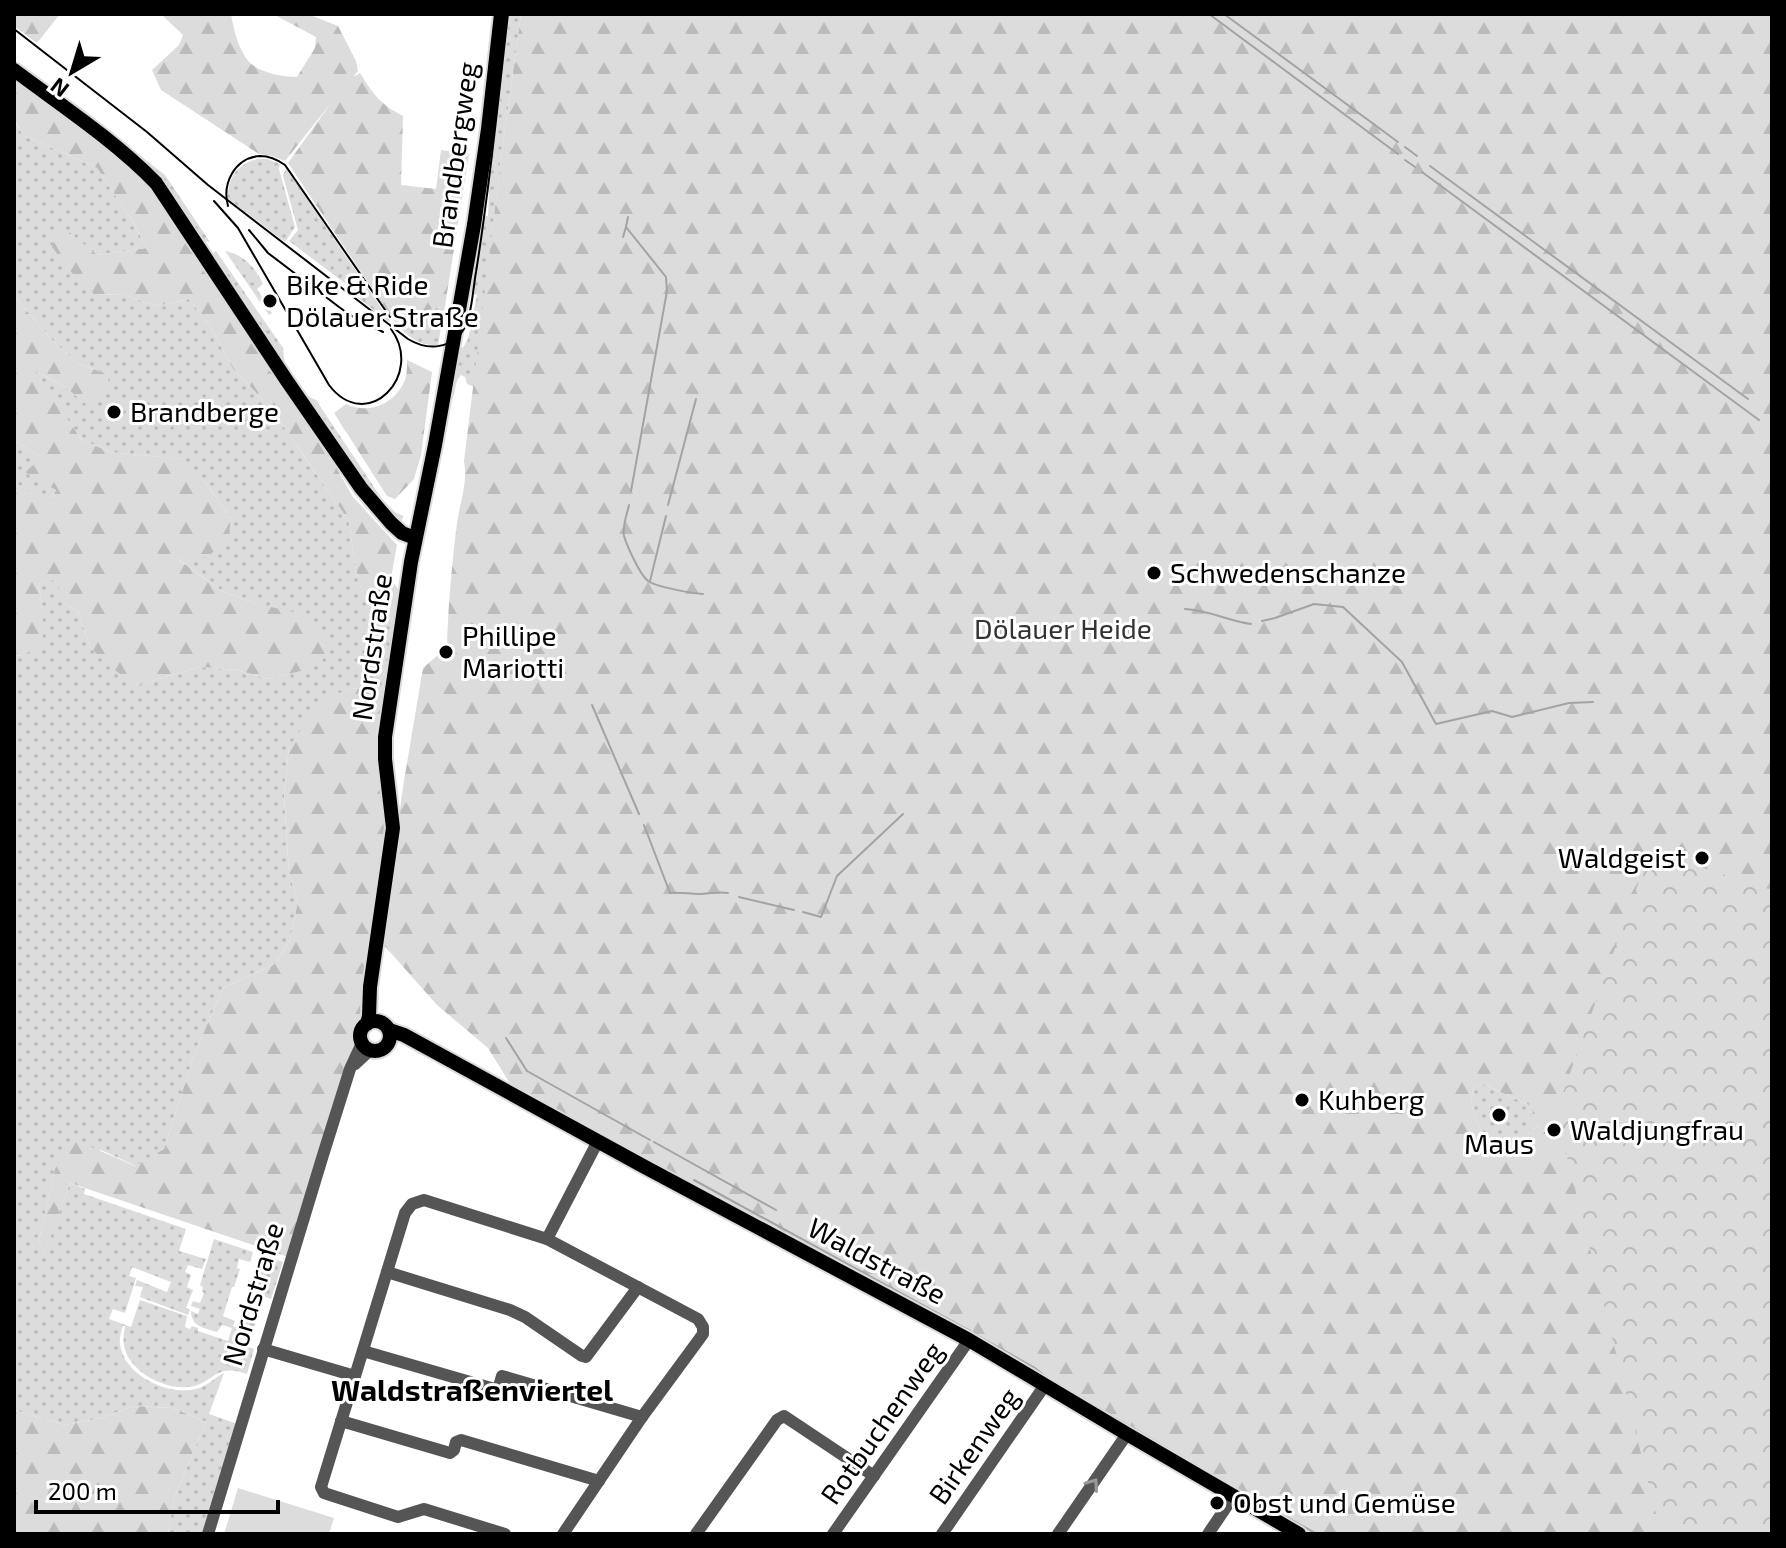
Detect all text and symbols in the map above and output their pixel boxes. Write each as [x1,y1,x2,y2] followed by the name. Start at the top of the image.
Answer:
[32,32,112,112] north arrow
[424,59,484,250] street label: Brandbergweg
[45,73,73,104] text: N
[286,267,479,333] place label: Bike & Ride Dölauer Straße
[261,292,279,310] marker: Bike & Ride Dölauer Straße
[130,394,279,428] place label: Brandberge
[105,403,123,421] marker: Brandberge
[1170,555,1406,589] place label: Schwedenschanze
[1145,564,1163,582] marker: Schwedenschanze
[344,571,398,723] street label: Nordstraße
[974,611,1152,645] park label: Dölauer Heide
[462,618,564,684] place label: Phillipe Mariotti
[437,643,455,661] marker: Phillipe Mariotti
[1558,840,1686,874] place label: Waldgeist
[1693,849,1711,867] marker: Waldgeist
[1318,1082,1425,1116] place label: Kuhberg
[1293,1091,1311,1109] marker: Kuhberg
[1490,1106,1508,1124] marker: Maus
[1570,1112,1744,1146] place label: Waldjungfrau
[1545,1121,1563,1139] marker: Waldjungfrau
[1464,1126,1534,1160] place label: Maus
[803,1210,952,1311] street label: Waldstraße
[214,1218,290,1369] street label: Nordstraße
[813,1334,950,1510] street label: Rotbuchenweg
[331,1371,613,1407] district label: Waldstraßenviertel
[921,1380,1026,1510] street label: Birkenweg
[36,1464,278,1514] scale bar
[48,1476,117,1505] text: 200 m
[1083,1479,1098,1493] one-way arrow
[1233,1485,1456,1519] place label: Obst und Gemüse
[1208,1494,1226,1512] marker: Obst und Gemüse

